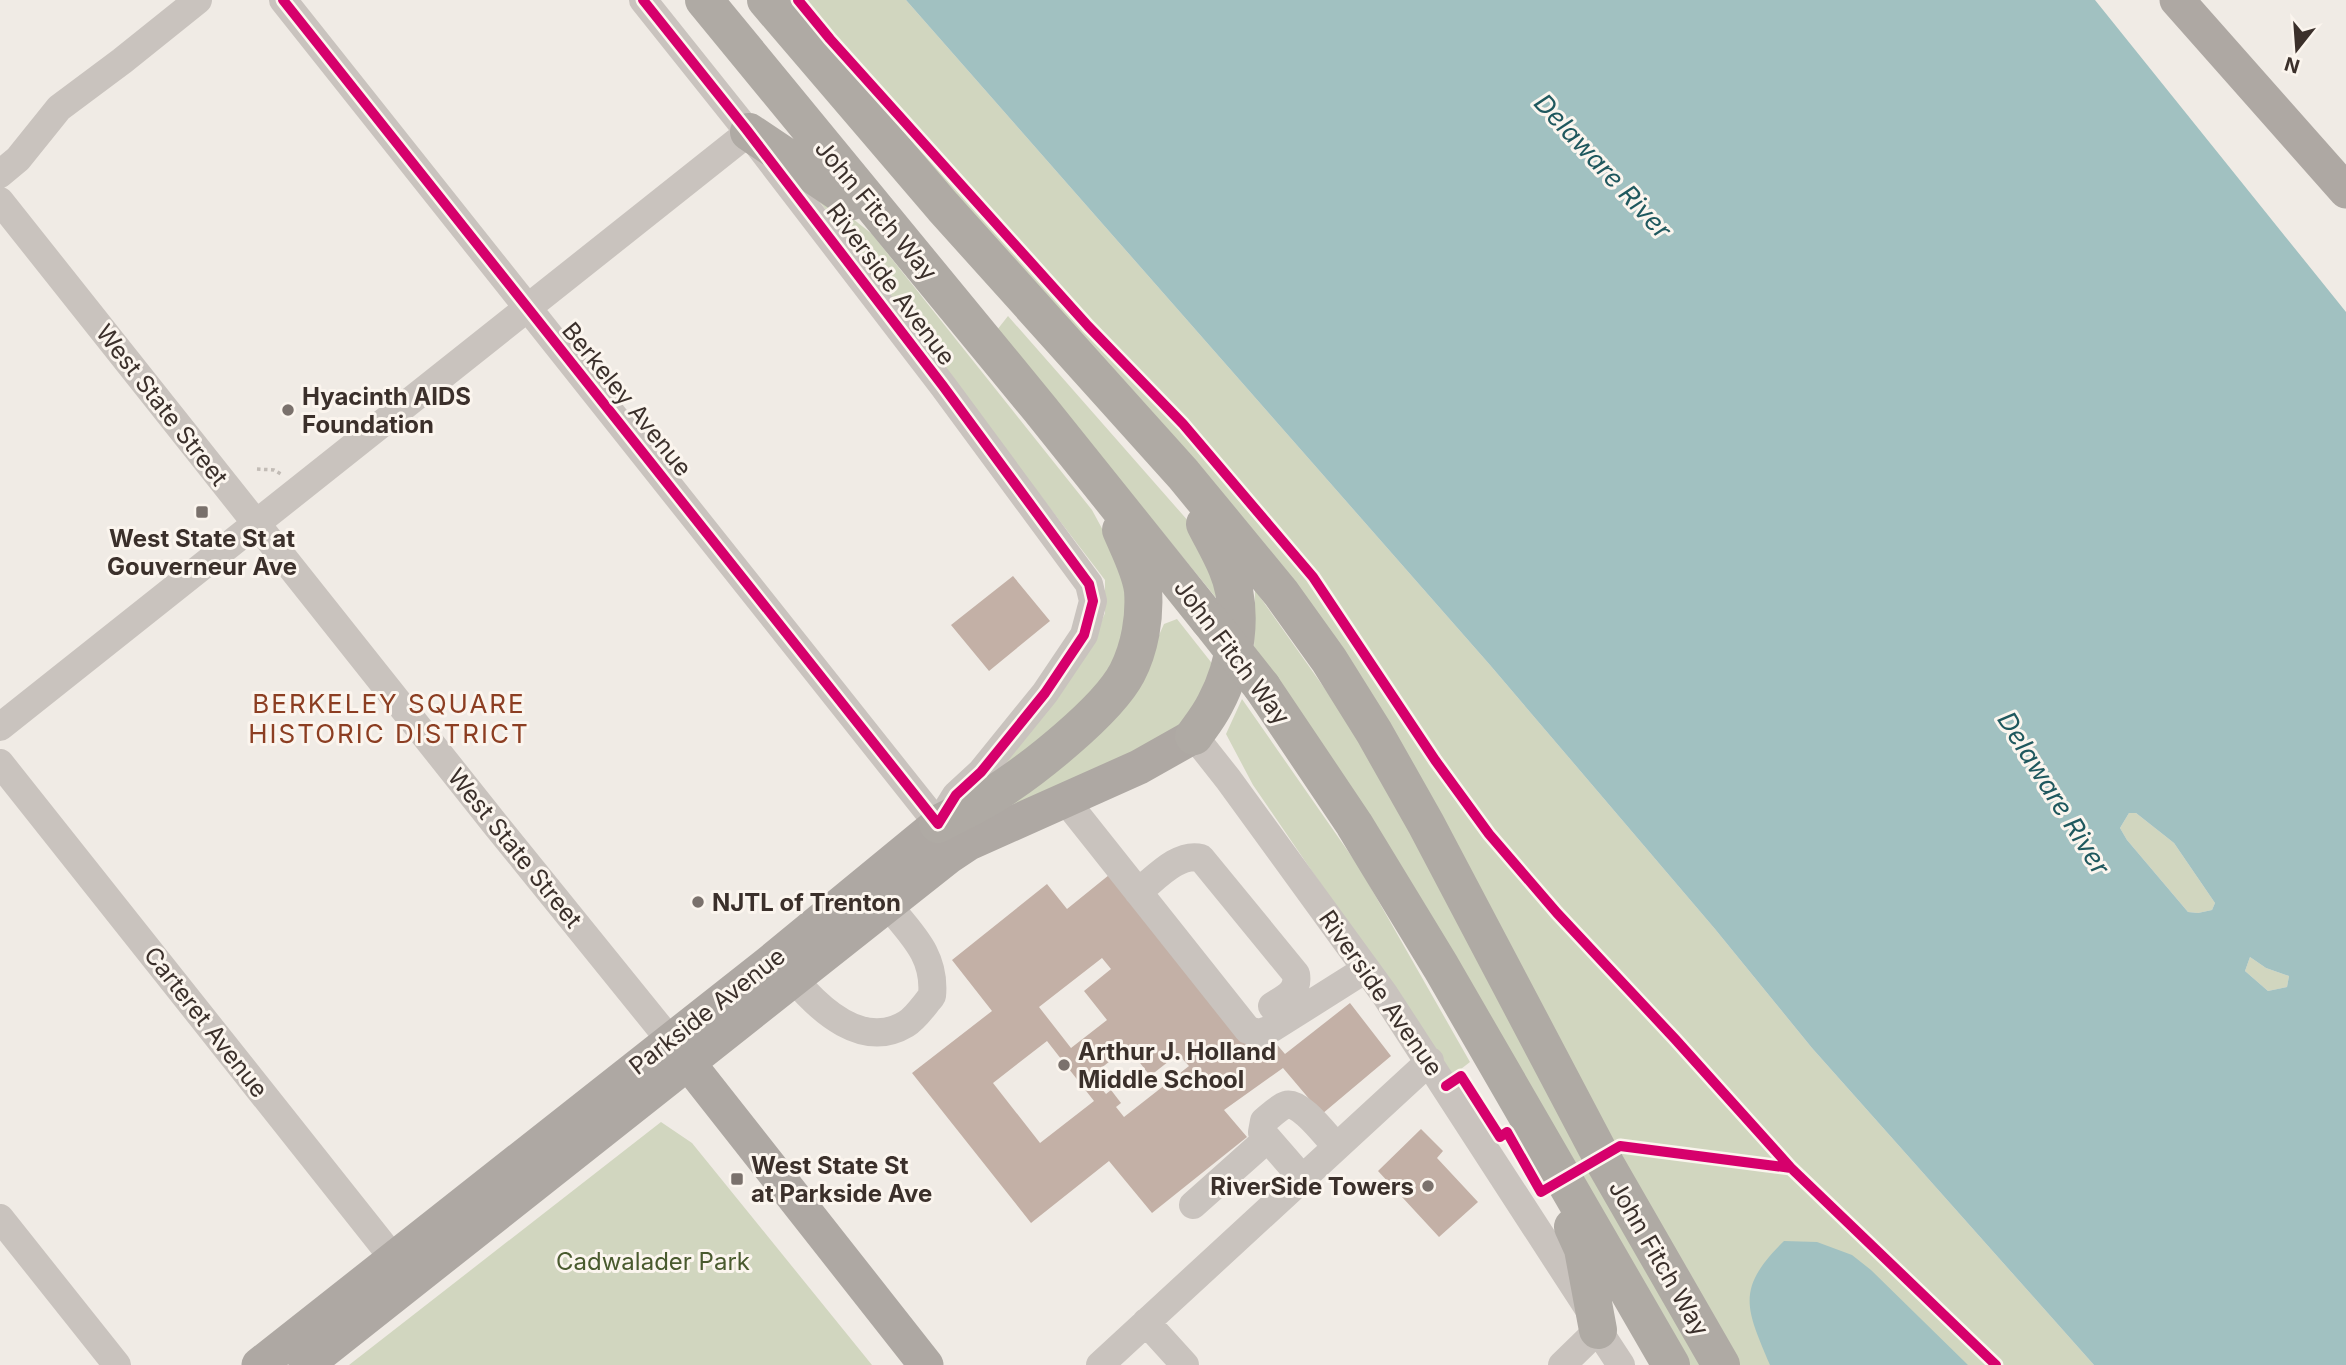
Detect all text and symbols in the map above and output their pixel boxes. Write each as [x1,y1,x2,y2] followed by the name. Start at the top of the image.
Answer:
[2262,14,2332,84] north arrow
[2282,52,2302,78] text: N
[1528,87,1679,246] water label: Delaware River
[809,134,943,286] street label: John Fitch Way
[821,197,961,371] street label: Riverside Avenue
[556,316,698,482] street label: Berkeley Avenue
[90,319,234,492] street label: West State Street
[302,382,471,439] place label: Hyacinth AIDS Foundation
[280,402,296,418] marker: Hyacinth AIDS Foundation
[194,504,210,520] marker: West State St at Gouverneur Ave
[107,524,297,581] place label: West State St at Gouverneur Ave
[1168,574,1296,730] street label: John Fitch Way
[248,688,530,749] district label: BERKELEY SQUARE HISTORIC DISTRICT
[1991,706,2117,881] water label: Delaware River
[442,762,588,934] street label: West State Street
[712,888,901,917] place label: NJTL of Trenton
[690,894,706,910] marker: NJTL of Trenton
[1313,905,1449,1081] street label: Riverside Avenue
[138,941,274,1103] street label: Carteret Avenue
[623,941,791,1081] street label: Parkside Avenue
[1078,1037,1276,1094] place label: Arthur J. Holland Middle School
[1056,1057,1072,1073] marker: Arthur J. Holland Middle School
[751,1151,932,1208] place label: West State St at Parkside Ave
[729,1171,745,1187] marker: West State St at Parkside Ave
[1210,1172,1414,1201] place label: RiverSide Towers
[1603,1175,1715,1341] street label: John Fitch Way
[1420,1178,1436,1194] marker: RiverSide Towers
[556,1247,750,1276] park label: Cadwalader Park

